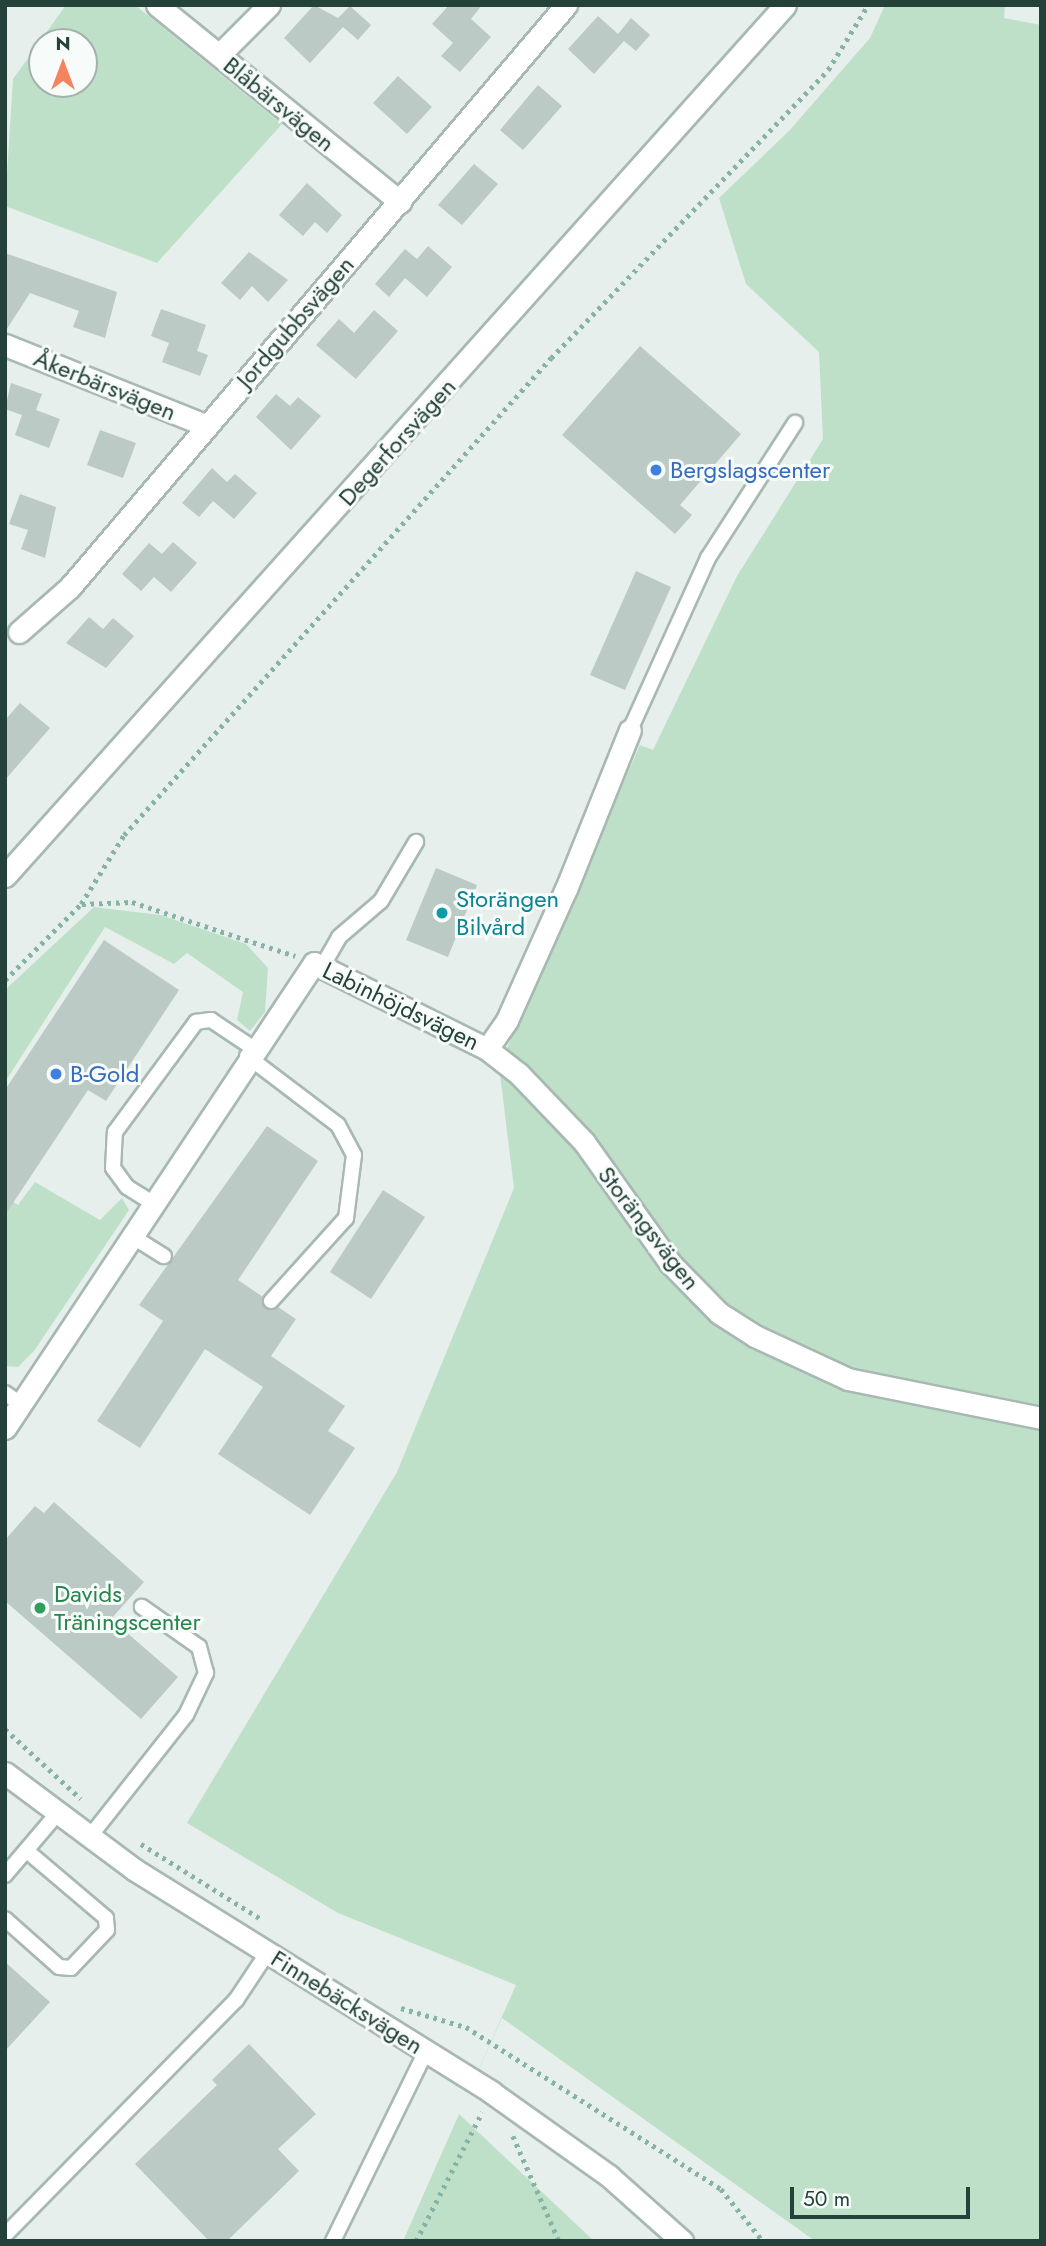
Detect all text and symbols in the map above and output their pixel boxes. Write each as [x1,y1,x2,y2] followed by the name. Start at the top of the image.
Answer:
[28,28,98,98] north arrow
[55,30,71,57] text: N
[218,50,340,158] street label: Blåbärsvägen
[230,250,360,394] street label: Jordgubbsvägen
[30,343,180,427] street label: Åkerbärsvägen
[332,372,462,512] street label: Degerforsvägen
[670,456,830,484] place label: Bergslagscenter
[648,462,664,478] marker: Bergslagscenter
[456,885,559,941] place label: Storängen Bilvård
[434,905,450,921] marker: Storängen Bilvård
[318,956,484,1056] street label: Labinhöjdsvägen
[70,1060,139,1088] place label: B-Gold
[48,1066,64,1082] marker: B-Gold
[592,1161,706,1295] street label: Storängsvägen
[54,1580,201,1636] place label: Davids Träningscenter
[32,1600,48,1616] marker: Davids Träningscenter
[266,1944,428,2060] street label: Finnebäcksvägen
[794,2172,974,2216] scale bar
[803,2184,850,2214] text: 50 m

